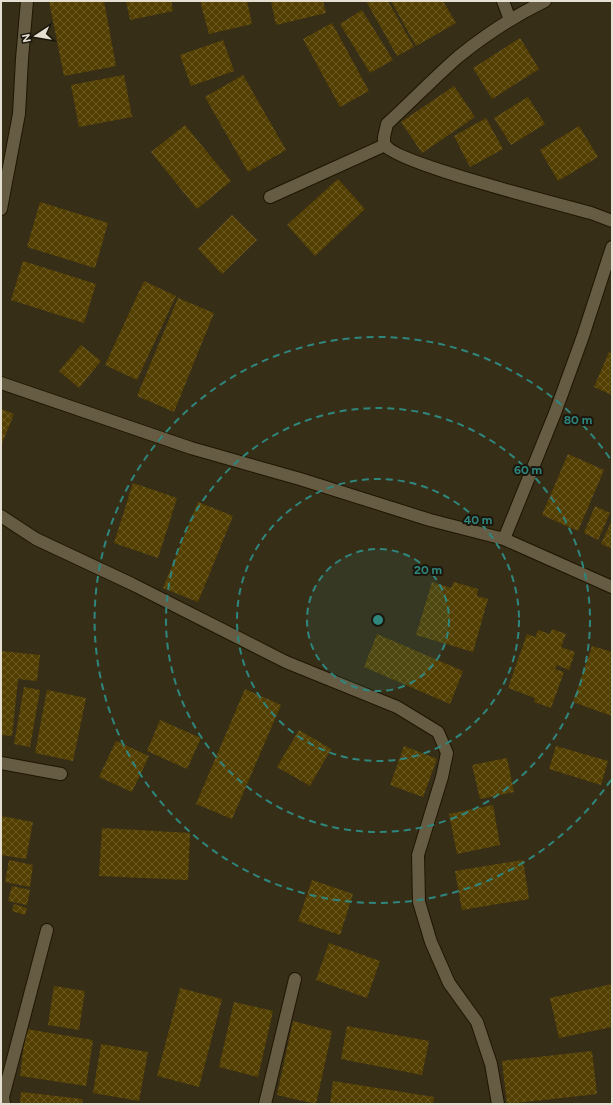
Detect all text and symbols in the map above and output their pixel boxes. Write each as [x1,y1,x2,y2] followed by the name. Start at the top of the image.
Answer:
[16,16,56,56] north arrow
[19,32,34,43] text: N
[564,413,592,427] text: 80 m
[514,463,542,477] text: 60 m
[464,513,492,527] text: 40 m
[414,563,442,577] text: 20 m
[371,613,385,627] centre of rings

